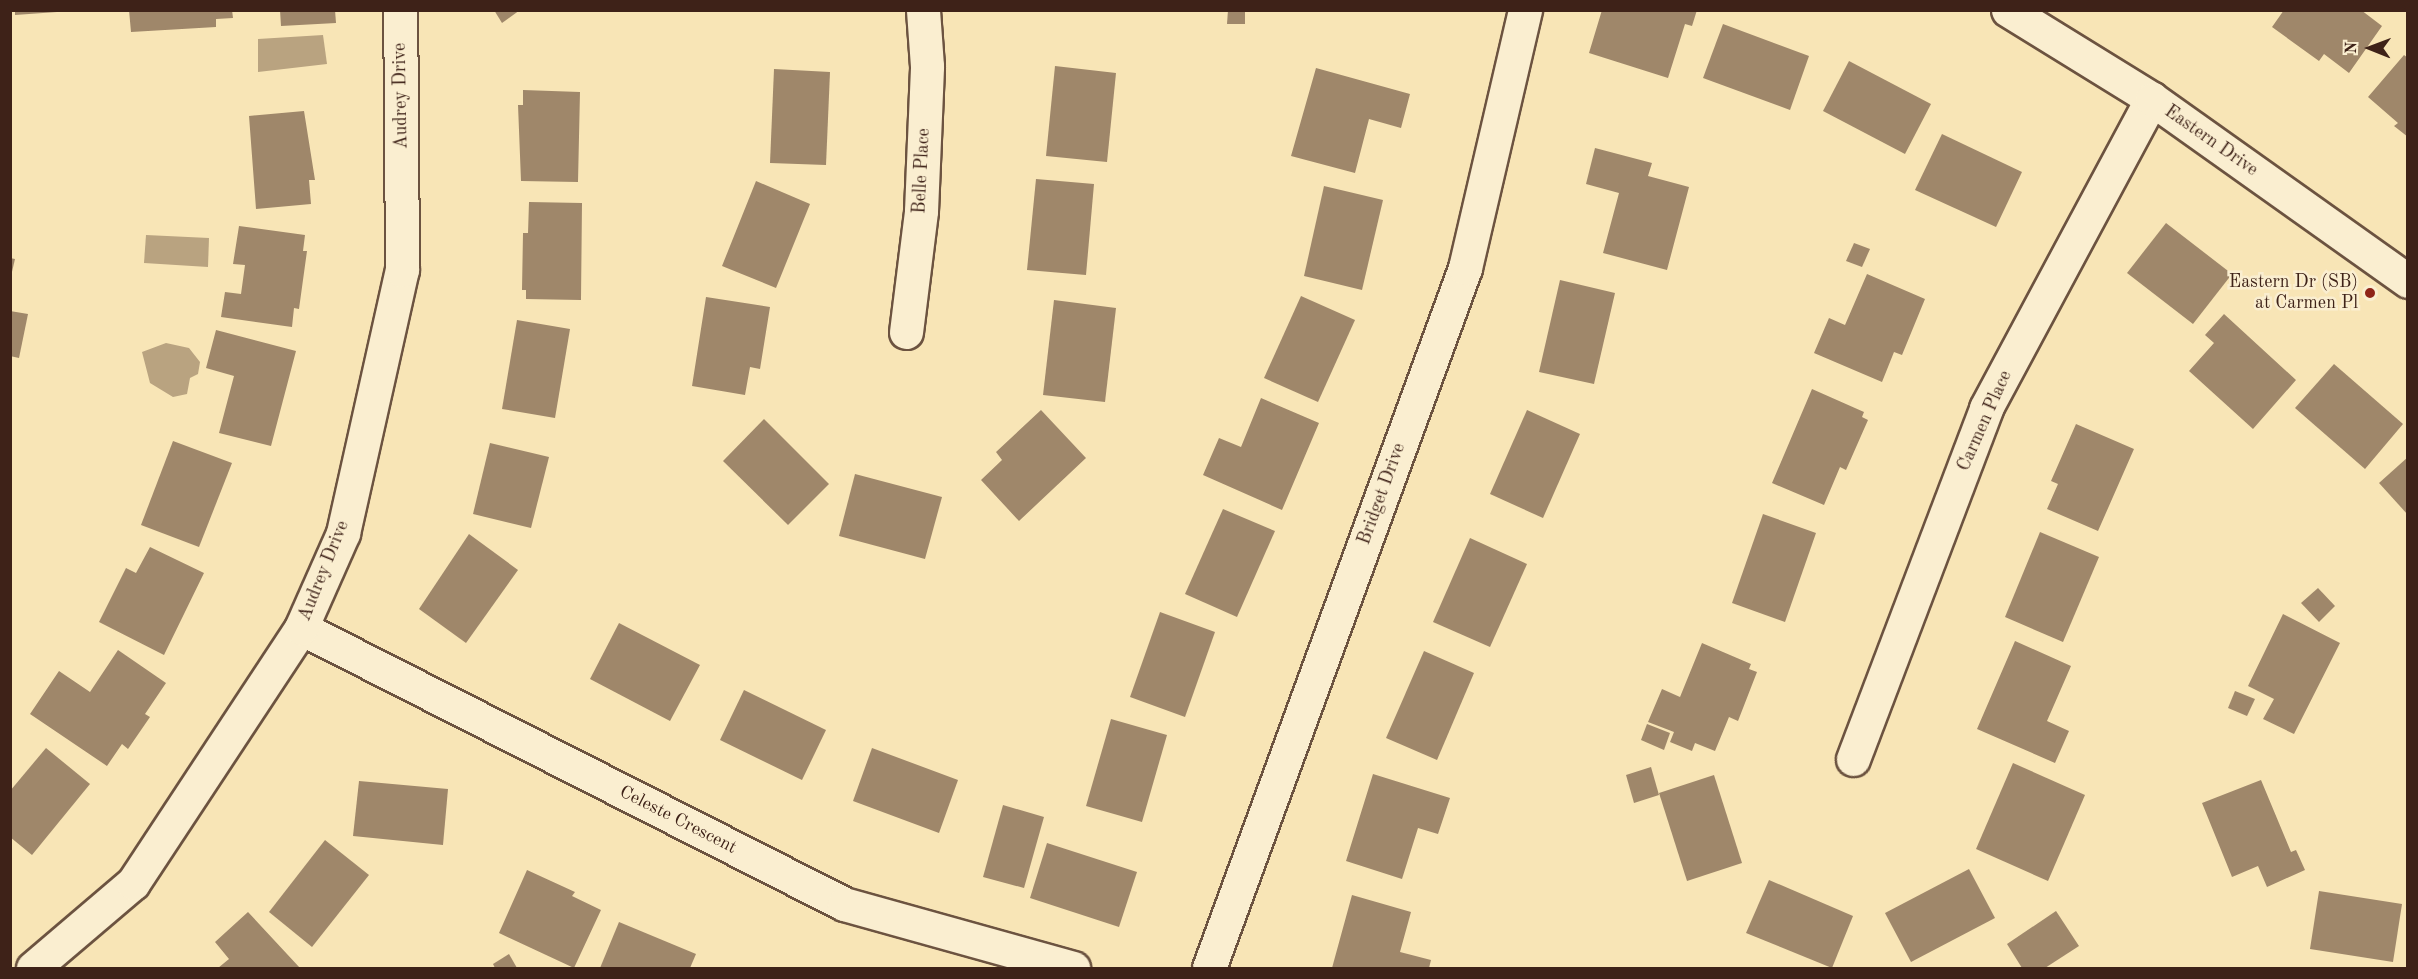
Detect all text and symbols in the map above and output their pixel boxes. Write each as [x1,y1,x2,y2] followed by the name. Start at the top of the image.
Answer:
[2340,18,2400,78] north arrow
[2344,41,2360,54] text: N
[389,43,413,149] street label: Audrey Drive
[2160,101,2262,181] street label: Eastern Drive
[909,128,935,214] street label: Belle Place
[2229,272,2358,314] place label: Eastern Dr (SB) at Carmen Pl
[2363,286,2377,300] marker: Eastern Dr (SB) at Carmen Pl
[1953,367,2017,475] street label: Carmen Place
[1354,440,1410,548] street label: Bridget Drive
[294,518,354,624] street label: Audrey Drive
[616,781,740,859] street label: Celeste Crescent

